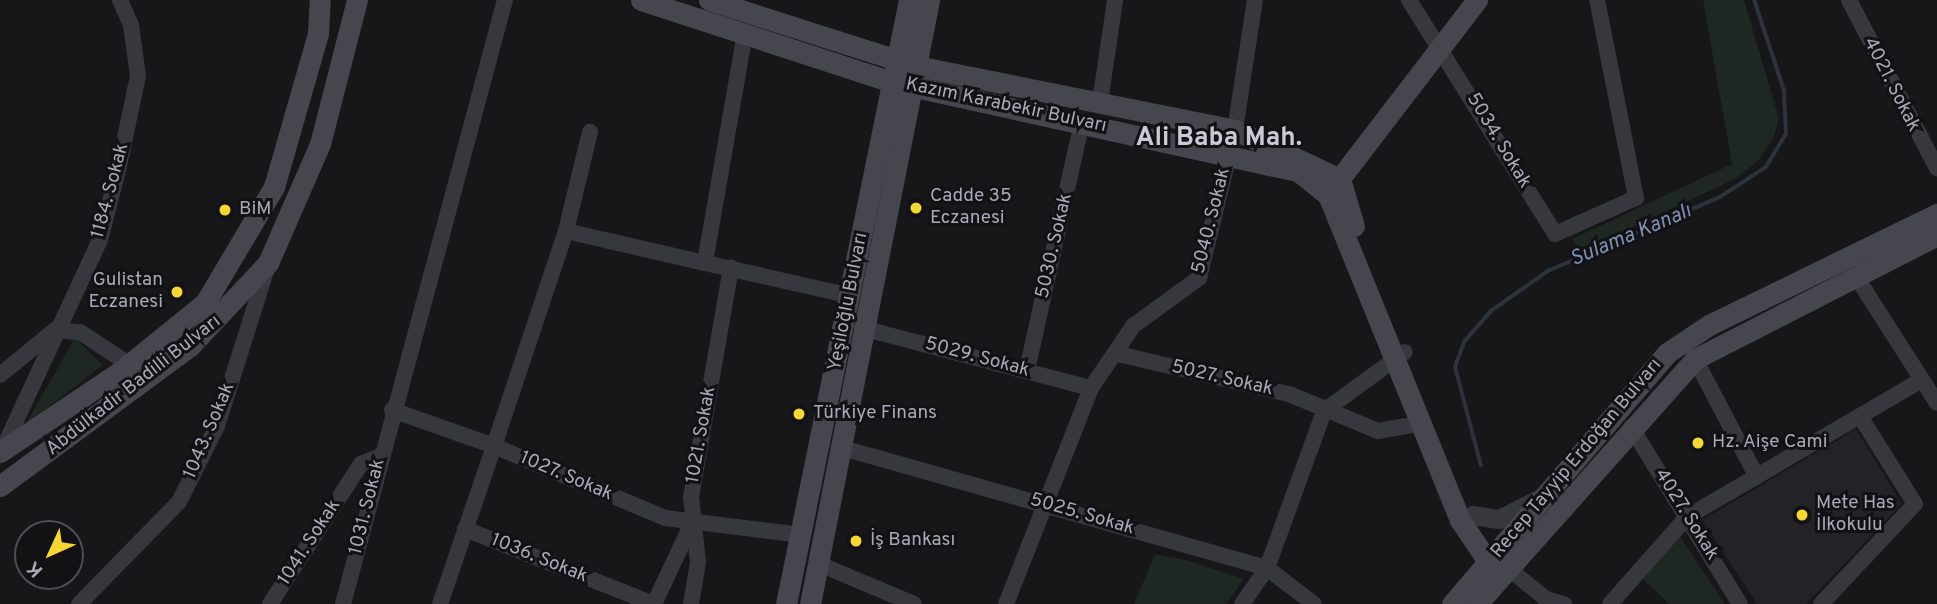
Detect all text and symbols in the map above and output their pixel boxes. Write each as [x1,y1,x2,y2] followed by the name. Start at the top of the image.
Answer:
[1858,34,1924,136] street label: 4021. Sokak
[904,74,1108,138] street label: Kazım Karabekir Bulvarı
[1461,89,1535,193] street label: 5034. Sokak
[1136,123,1302,155] district label: Ali Baba Mah.
[87,141,135,241] street label: 1184. Sokak
[1188,166,1236,276] street label: 5040. Sokak
[930,186,1012,230] place label: Cadde 35 Eczanesi
[1032,191,1078,301] street label: 5030. Sokak
[239,199,272,221] place label: BiM
[1567,199,1695,273] water label: Sulama Kanalı
[908,200,924,216] marker: Cadde 35 Eczanesi
[217,202,233,218] marker: BiM
[824,231,874,373] street label: Yeşiloğlu Bulvarı
[88,270,163,314] place label: Gulistan Eczanesi
[169,284,185,300] marker: Gulistan Eczanesi
[42,311,226,461] street label: Abdülkadir Badilli Bulvarı
[922,333,1032,383] street label: 5029. Sokak
[1487,354,1667,564] street label: Recep Tayyip Erdoğan Bulvarı
[1169,356,1275,402] street label: 5027. Sokak
[179,379,241,483] street label: 1043. Sokak
[682,385,722,485] street label: 1021. Sokak
[813,403,937,425] place label: Türkiye Finans
[791,406,807,422] marker: Türkiye Finans
[1712,432,1828,454] place label: Hz. Aişe Cami
[1690,435,1706,451] marker: Hz. Aişe Cami
[516,447,616,507] street label: 1027. Sokak
[345,457,391,557] street label: 1031. Sokak
[1649,465,1723,565] street label: 4027. Sokak
[1027,489,1137,541] street label: 5025. Sokak
[1816,493,1895,537] place label: Mete Has İlkokulu
[274,496,346,590] street label: 1041. Sokak
[1794,507,1810,523] marker: Mete Has İlkokulu
[14,520,84,590] north arrow
[487,529,591,589] street label: 1036. Sokak
[870,530,955,552] place label: İş Bankası
[848,533,864,549] marker: İş Bankası
[22,555,49,582] text: K

